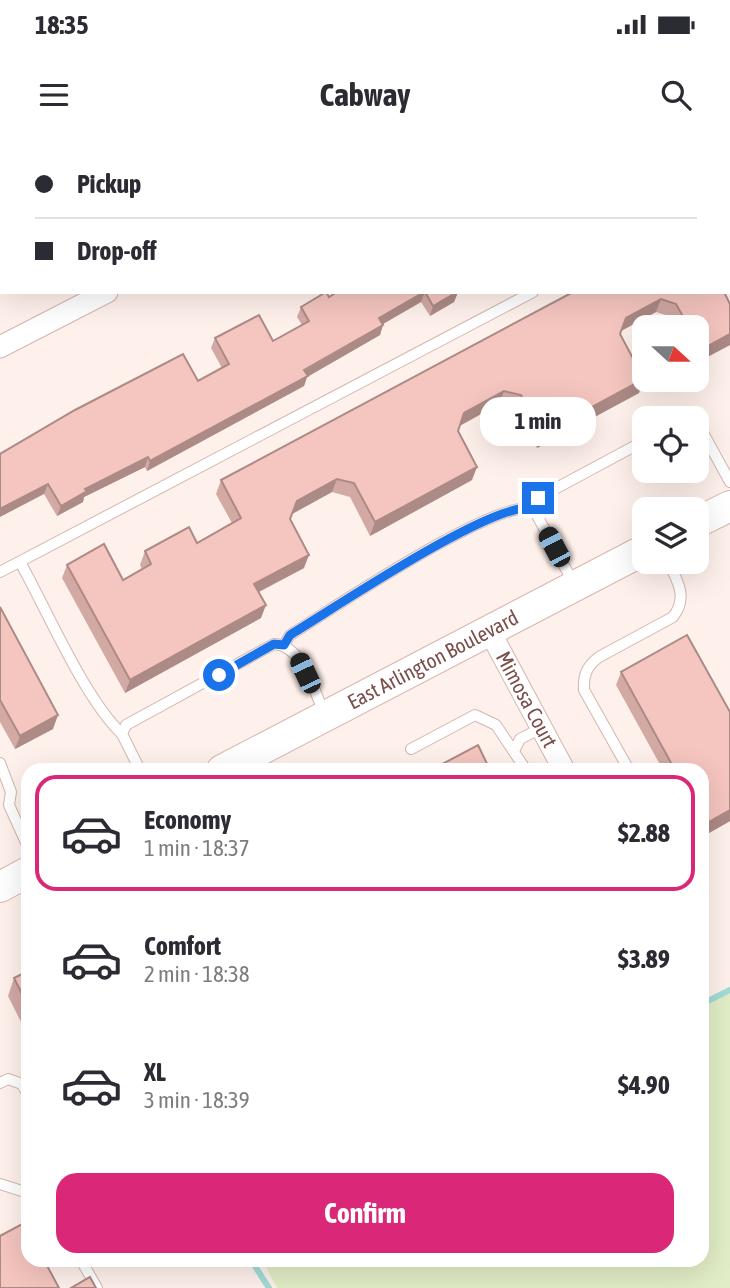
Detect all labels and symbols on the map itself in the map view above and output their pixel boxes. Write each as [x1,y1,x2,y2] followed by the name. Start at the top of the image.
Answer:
[632,315,709,392] north arrow
[480,396,596,446] callout: 1 min
[522,482,554,514] route end
[535,524,574,570] car
[343,605,522,713] street label: East Arlington Boulevard
[492,647,563,751] street label: Mimosa Court
[287,650,324,696] car
[203,659,235,691] route start

